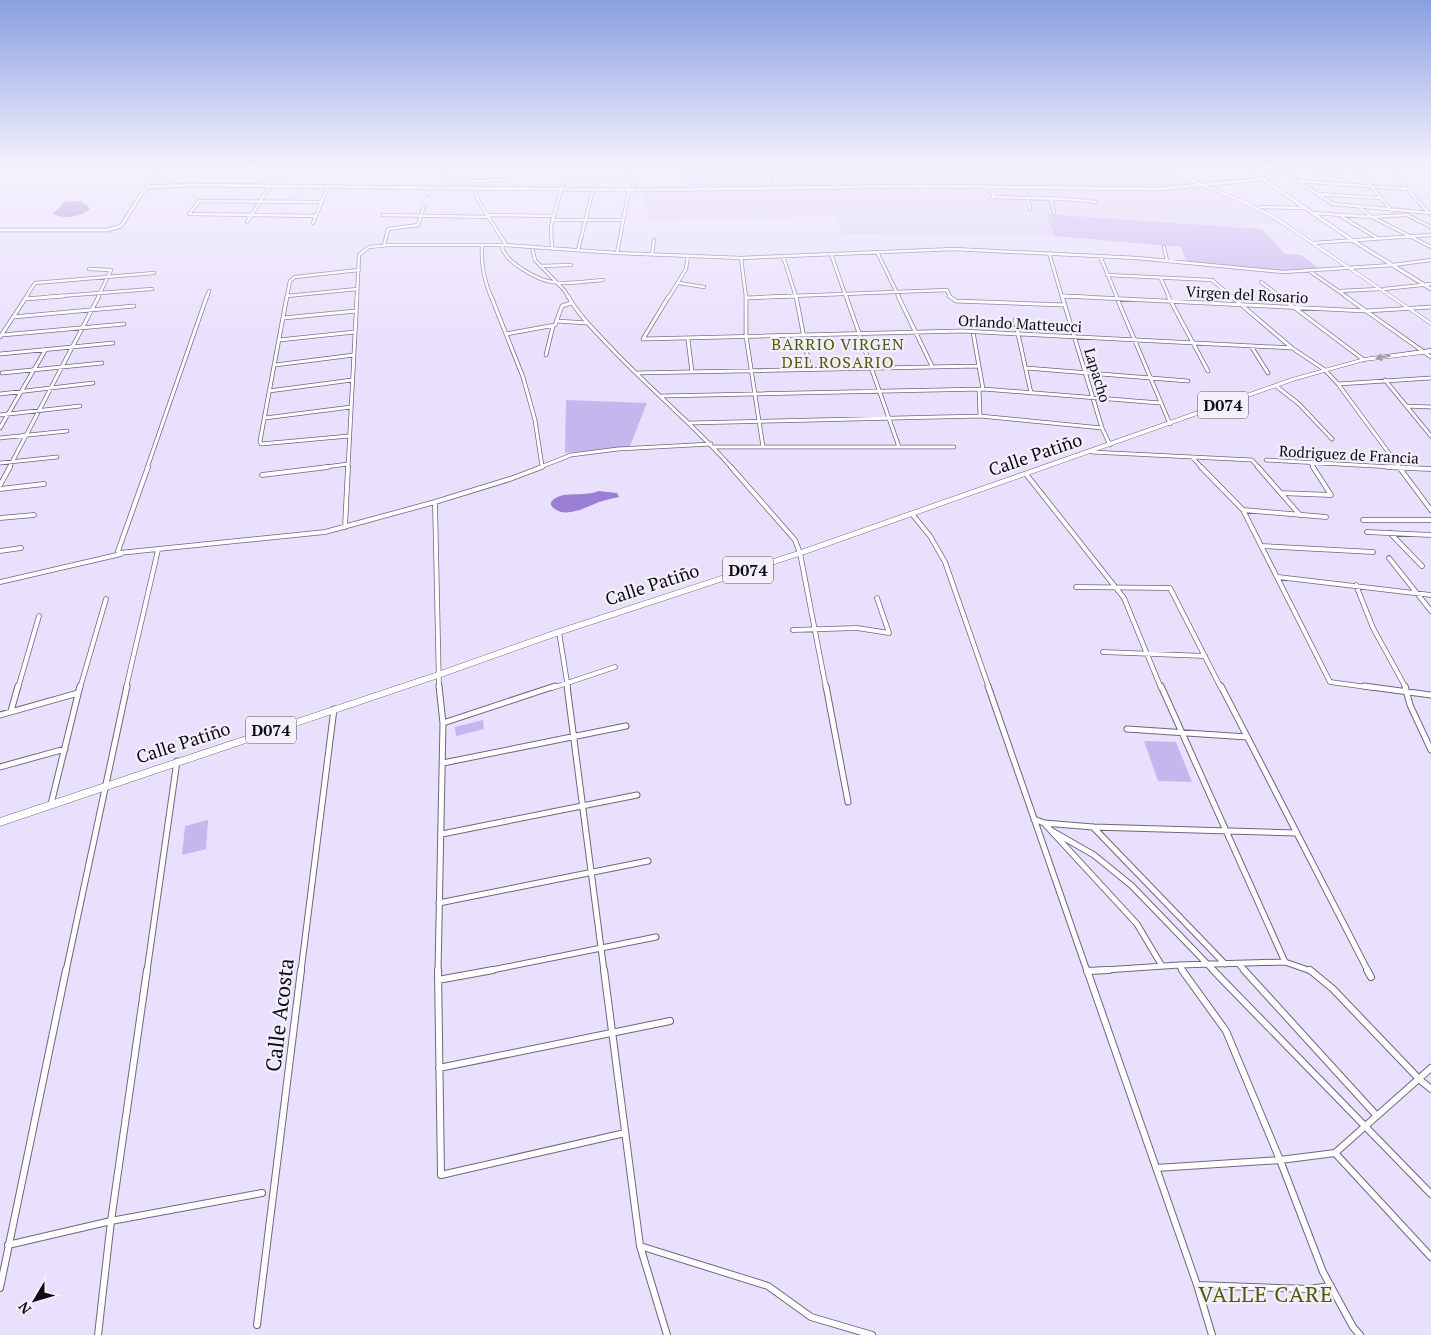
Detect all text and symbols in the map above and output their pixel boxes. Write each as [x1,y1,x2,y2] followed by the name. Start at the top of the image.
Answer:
[1185,281,1309,307] street label: Virgen del Rosario
[957,310,1083,336] street label: Orlando Matteucci
[771,333,905,373] district label: BARRIO VIRGEN DEL ROSARIO
[1080,345,1116,405] street label: Lapacho
[1374,353,1390,361] one-way arrow
[1198,392,1248,418] road number: D074
[985,427,1085,481] street label: Calle Patiño
[1279,440,1420,468] street label: Rodriguez de Francia
[723,556,773,584] road number: D074
[602,558,702,610] street label: Calle Patiño
[133,716,233,768] street label: Calle Patiño
[246,716,296,744] road number: D074
[258,956,300,1073] street label: Calle Acosta
[10,1275,60,1325] north arrow
[1198,1279,1334,1308] district label: VALLE CARE
[13,1298,35,1318] text: N

